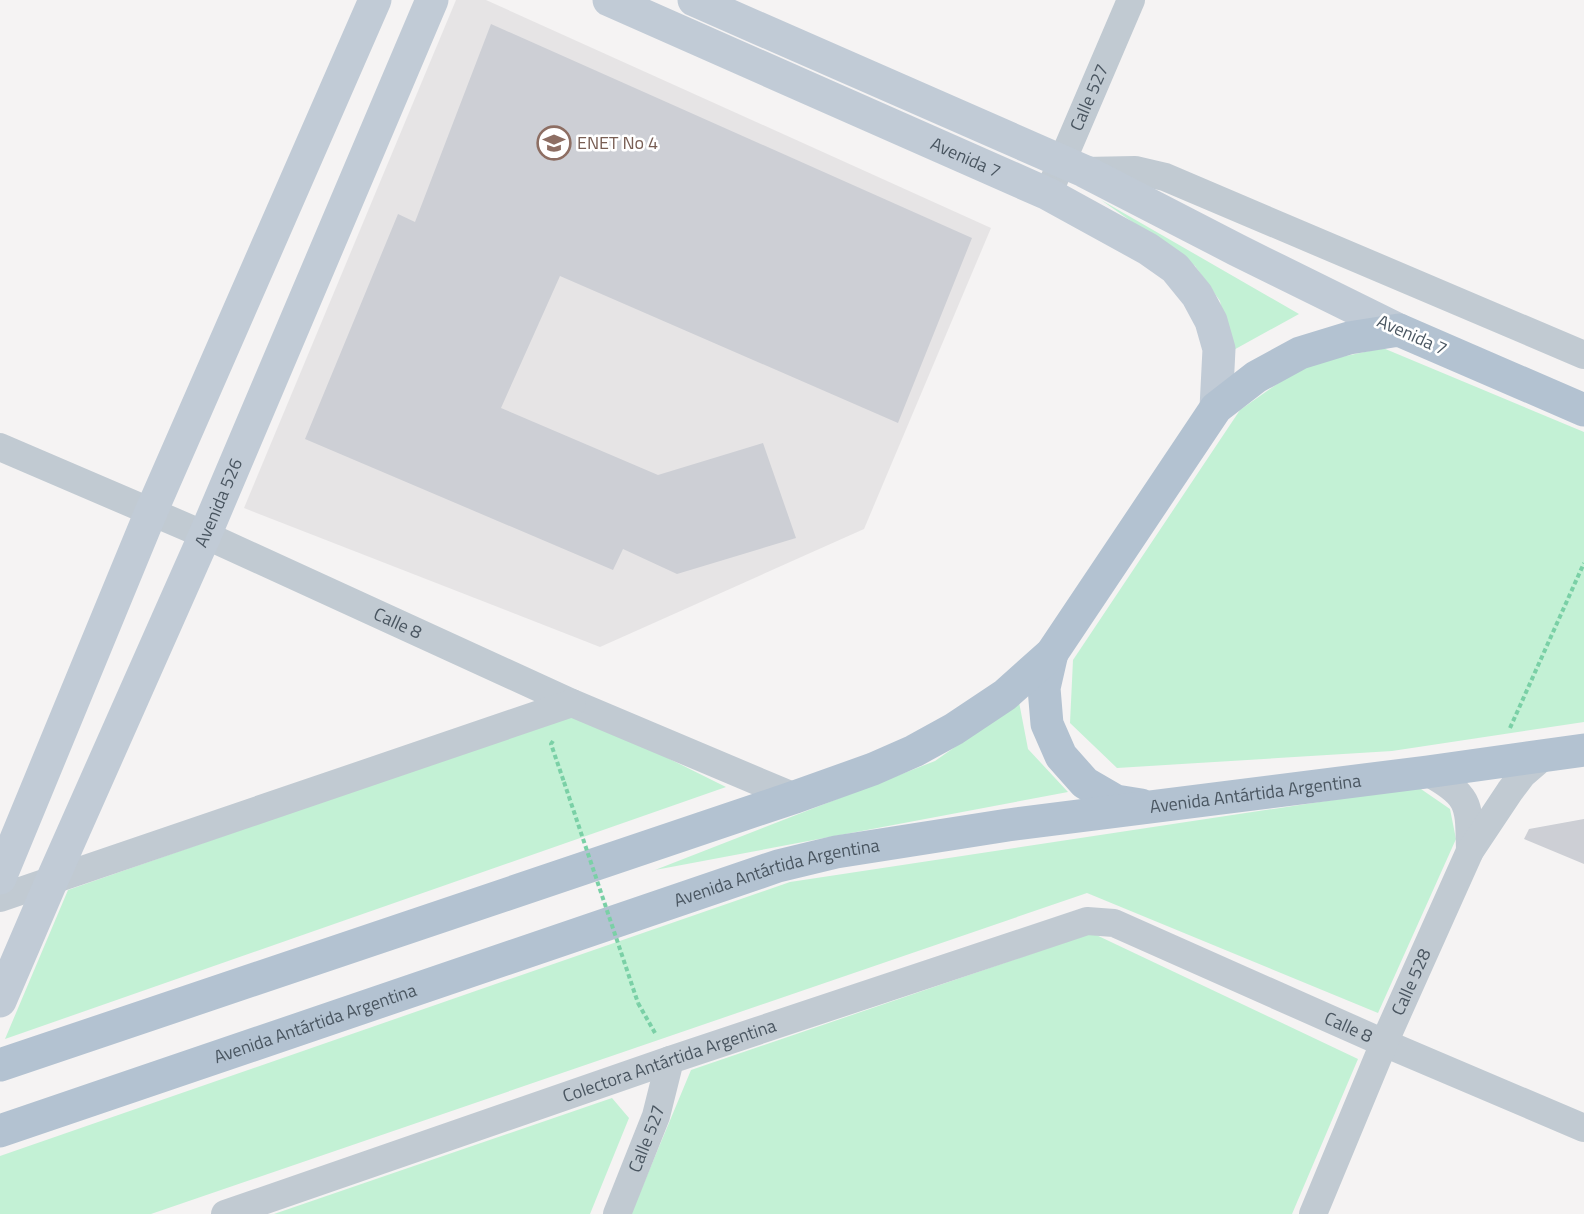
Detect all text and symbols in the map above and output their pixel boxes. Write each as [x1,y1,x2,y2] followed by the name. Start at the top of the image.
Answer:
[1063,60,1115,135] street label: Calle 527
[536,125,572,161] school or university icon: ENET No 4
[577,129,658,156] place label: ENET No 4
[927,130,1005,185] street label: Avenida 7
[1373,307,1452,362] street label: Avenida 7
[187,454,249,552] street label: Avenida 526
[369,600,426,645] street label: Calle 8
[1148,766,1363,820] street label: Avenida Antártida Argentina
[670,831,881,914] street label: Avenida Antártida Argentina
[1384,944,1438,1019] street label: Calle 528
[210,976,420,1070] street label: Avenida Antártida Argentina
[1320,1004,1377,1049] street label: Calle 8
[559,1012,779,1109] street label: Colectora Antártida Argentina
[621,1102,671,1176] street label: Calle 527

